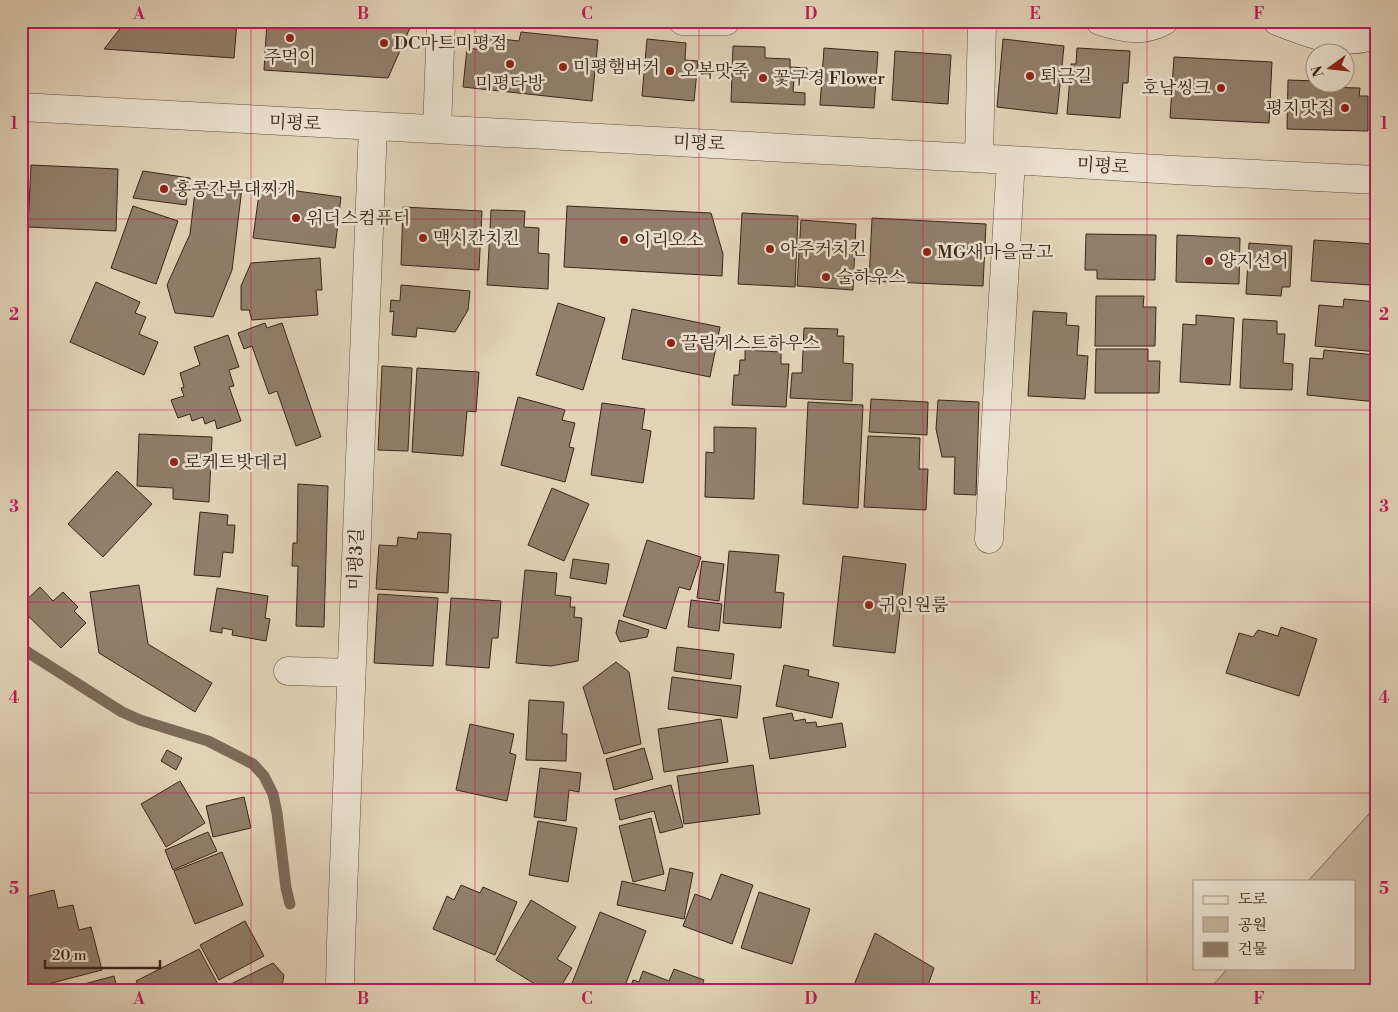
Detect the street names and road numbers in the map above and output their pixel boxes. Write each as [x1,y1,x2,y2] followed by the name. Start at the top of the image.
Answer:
[268,110,322,136] street label: 미평로
[672,130,726,156] street label: 미평로
[1076,153,1130,179] street label: 미평로
[343,528,369,590] street label: 미평3길

